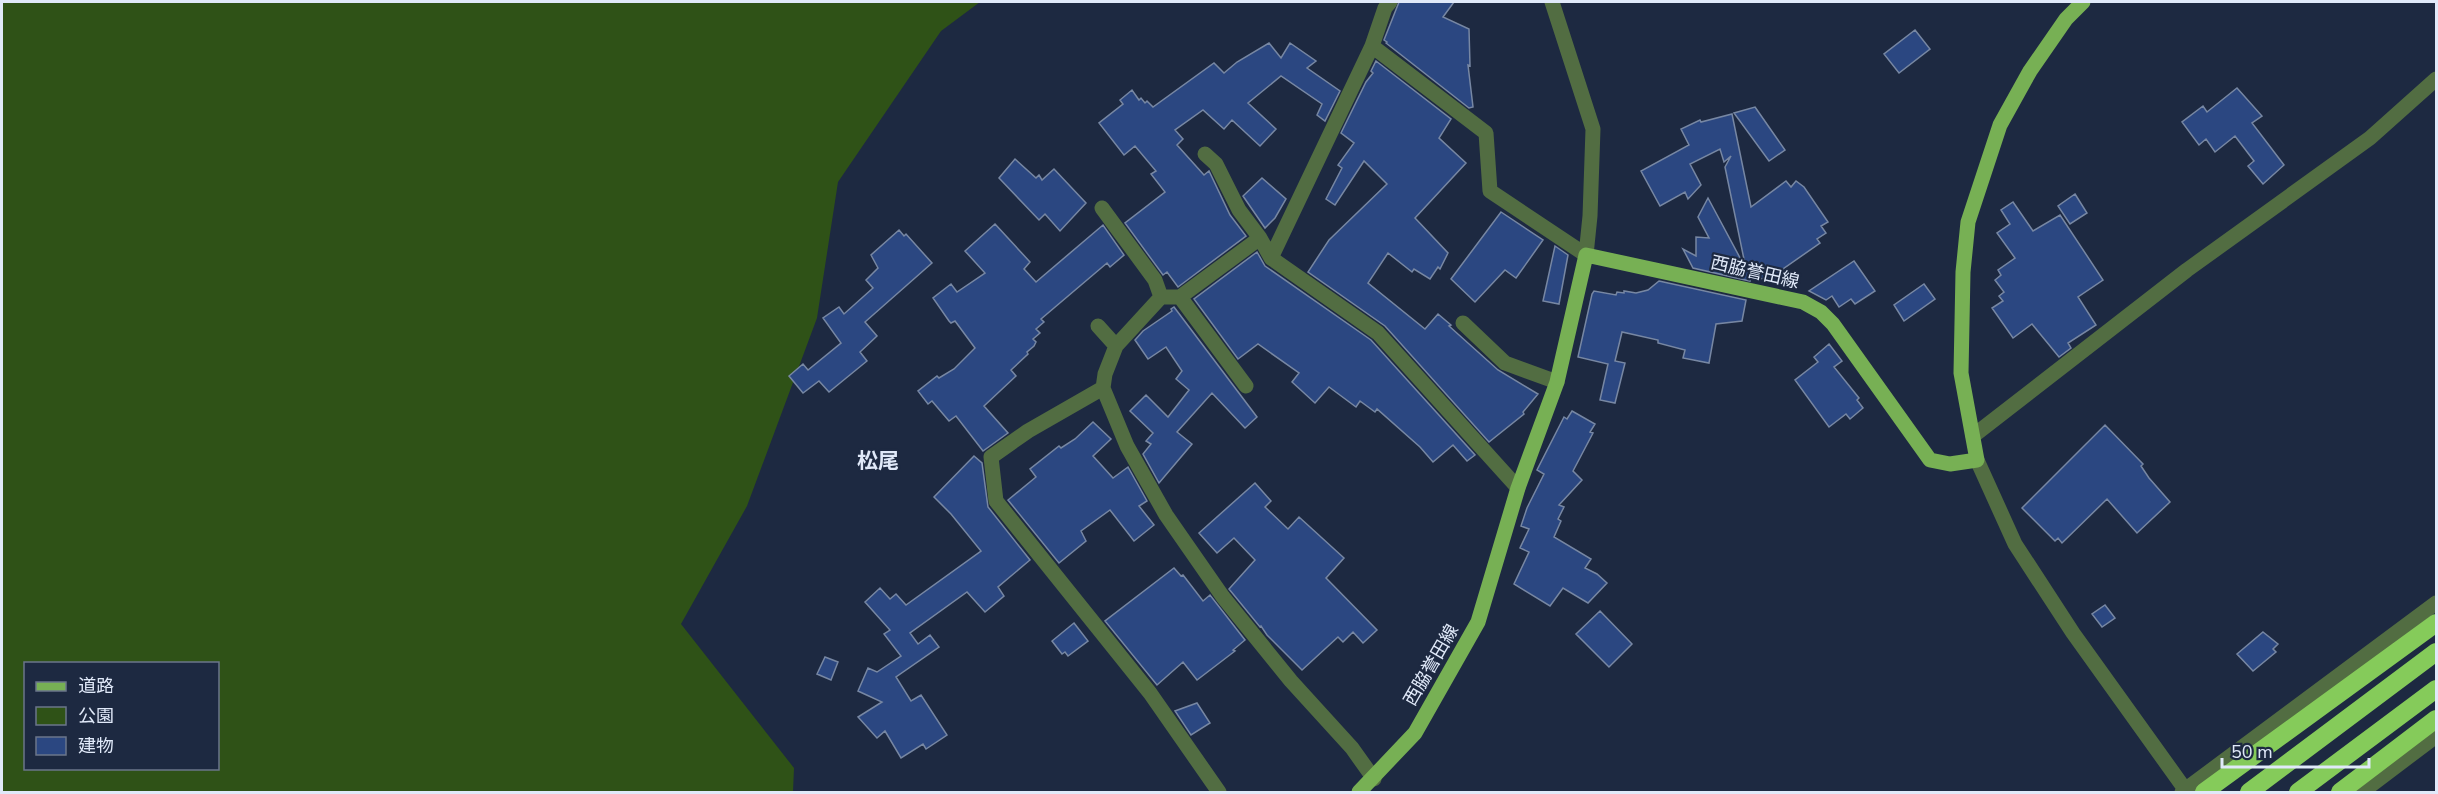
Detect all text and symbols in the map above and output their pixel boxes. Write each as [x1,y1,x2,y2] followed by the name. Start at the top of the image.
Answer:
[1708,250,1802,294] street label: 西脇誉田線
[857,447,899,475] district label: 松尾
[1398,620,1464,710] street label: 西脇誉田線
[24,662,219,770] legend
[78,674,114,698] text: 道路
[78,704,114,728] text: 公園
[2222,731,2369,769] scale bar
[78,734,114,758] text: 建物
[2231,740,2273,764] text: 50 m

